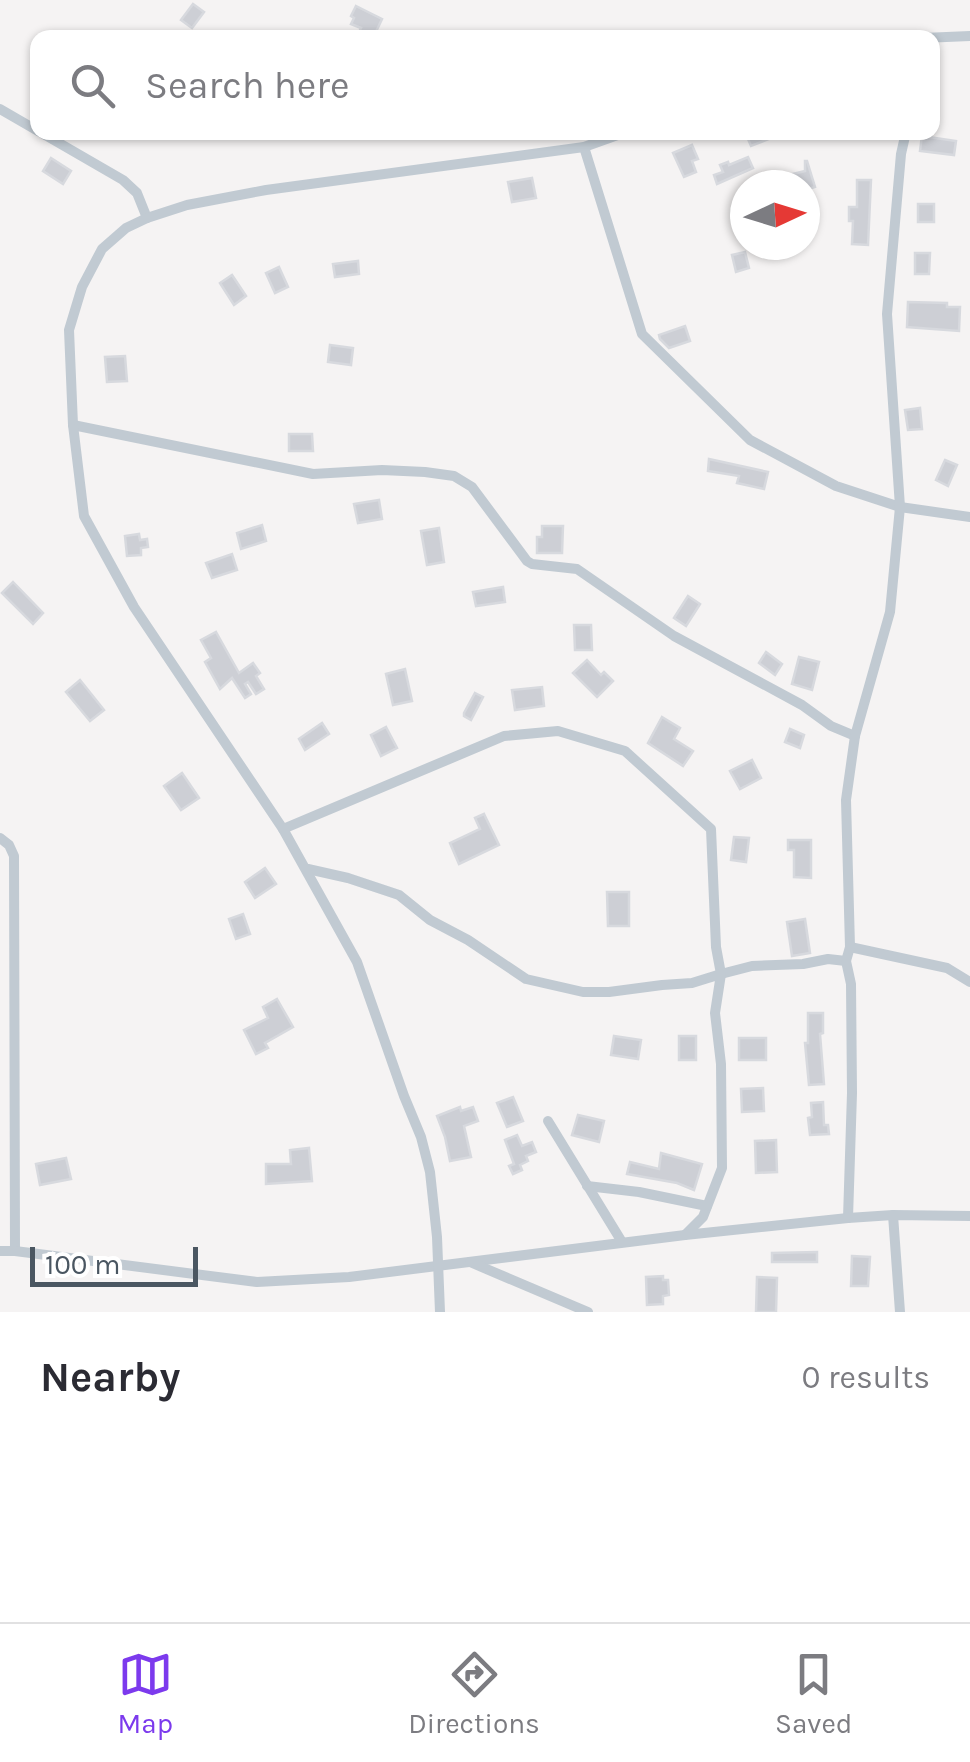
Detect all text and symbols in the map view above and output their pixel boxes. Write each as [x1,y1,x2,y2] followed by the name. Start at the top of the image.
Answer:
[30,30,940,140] search box
[65,58,120,113] icon: search
[145,63,349,108] text: Search here
[730,170,820,260] north arrow
[30,1242,198,1286] scale bar
[45,1248,120,1281] text: 100 m
[40,1352,180,1402] text: Nearby
[801,1359,930,1396] text: 0 results
[118,1647,173,1740] tab: Map
[408,1647,540,1740] tab: Directions
[775,1647,852,1740] tab: Saved

